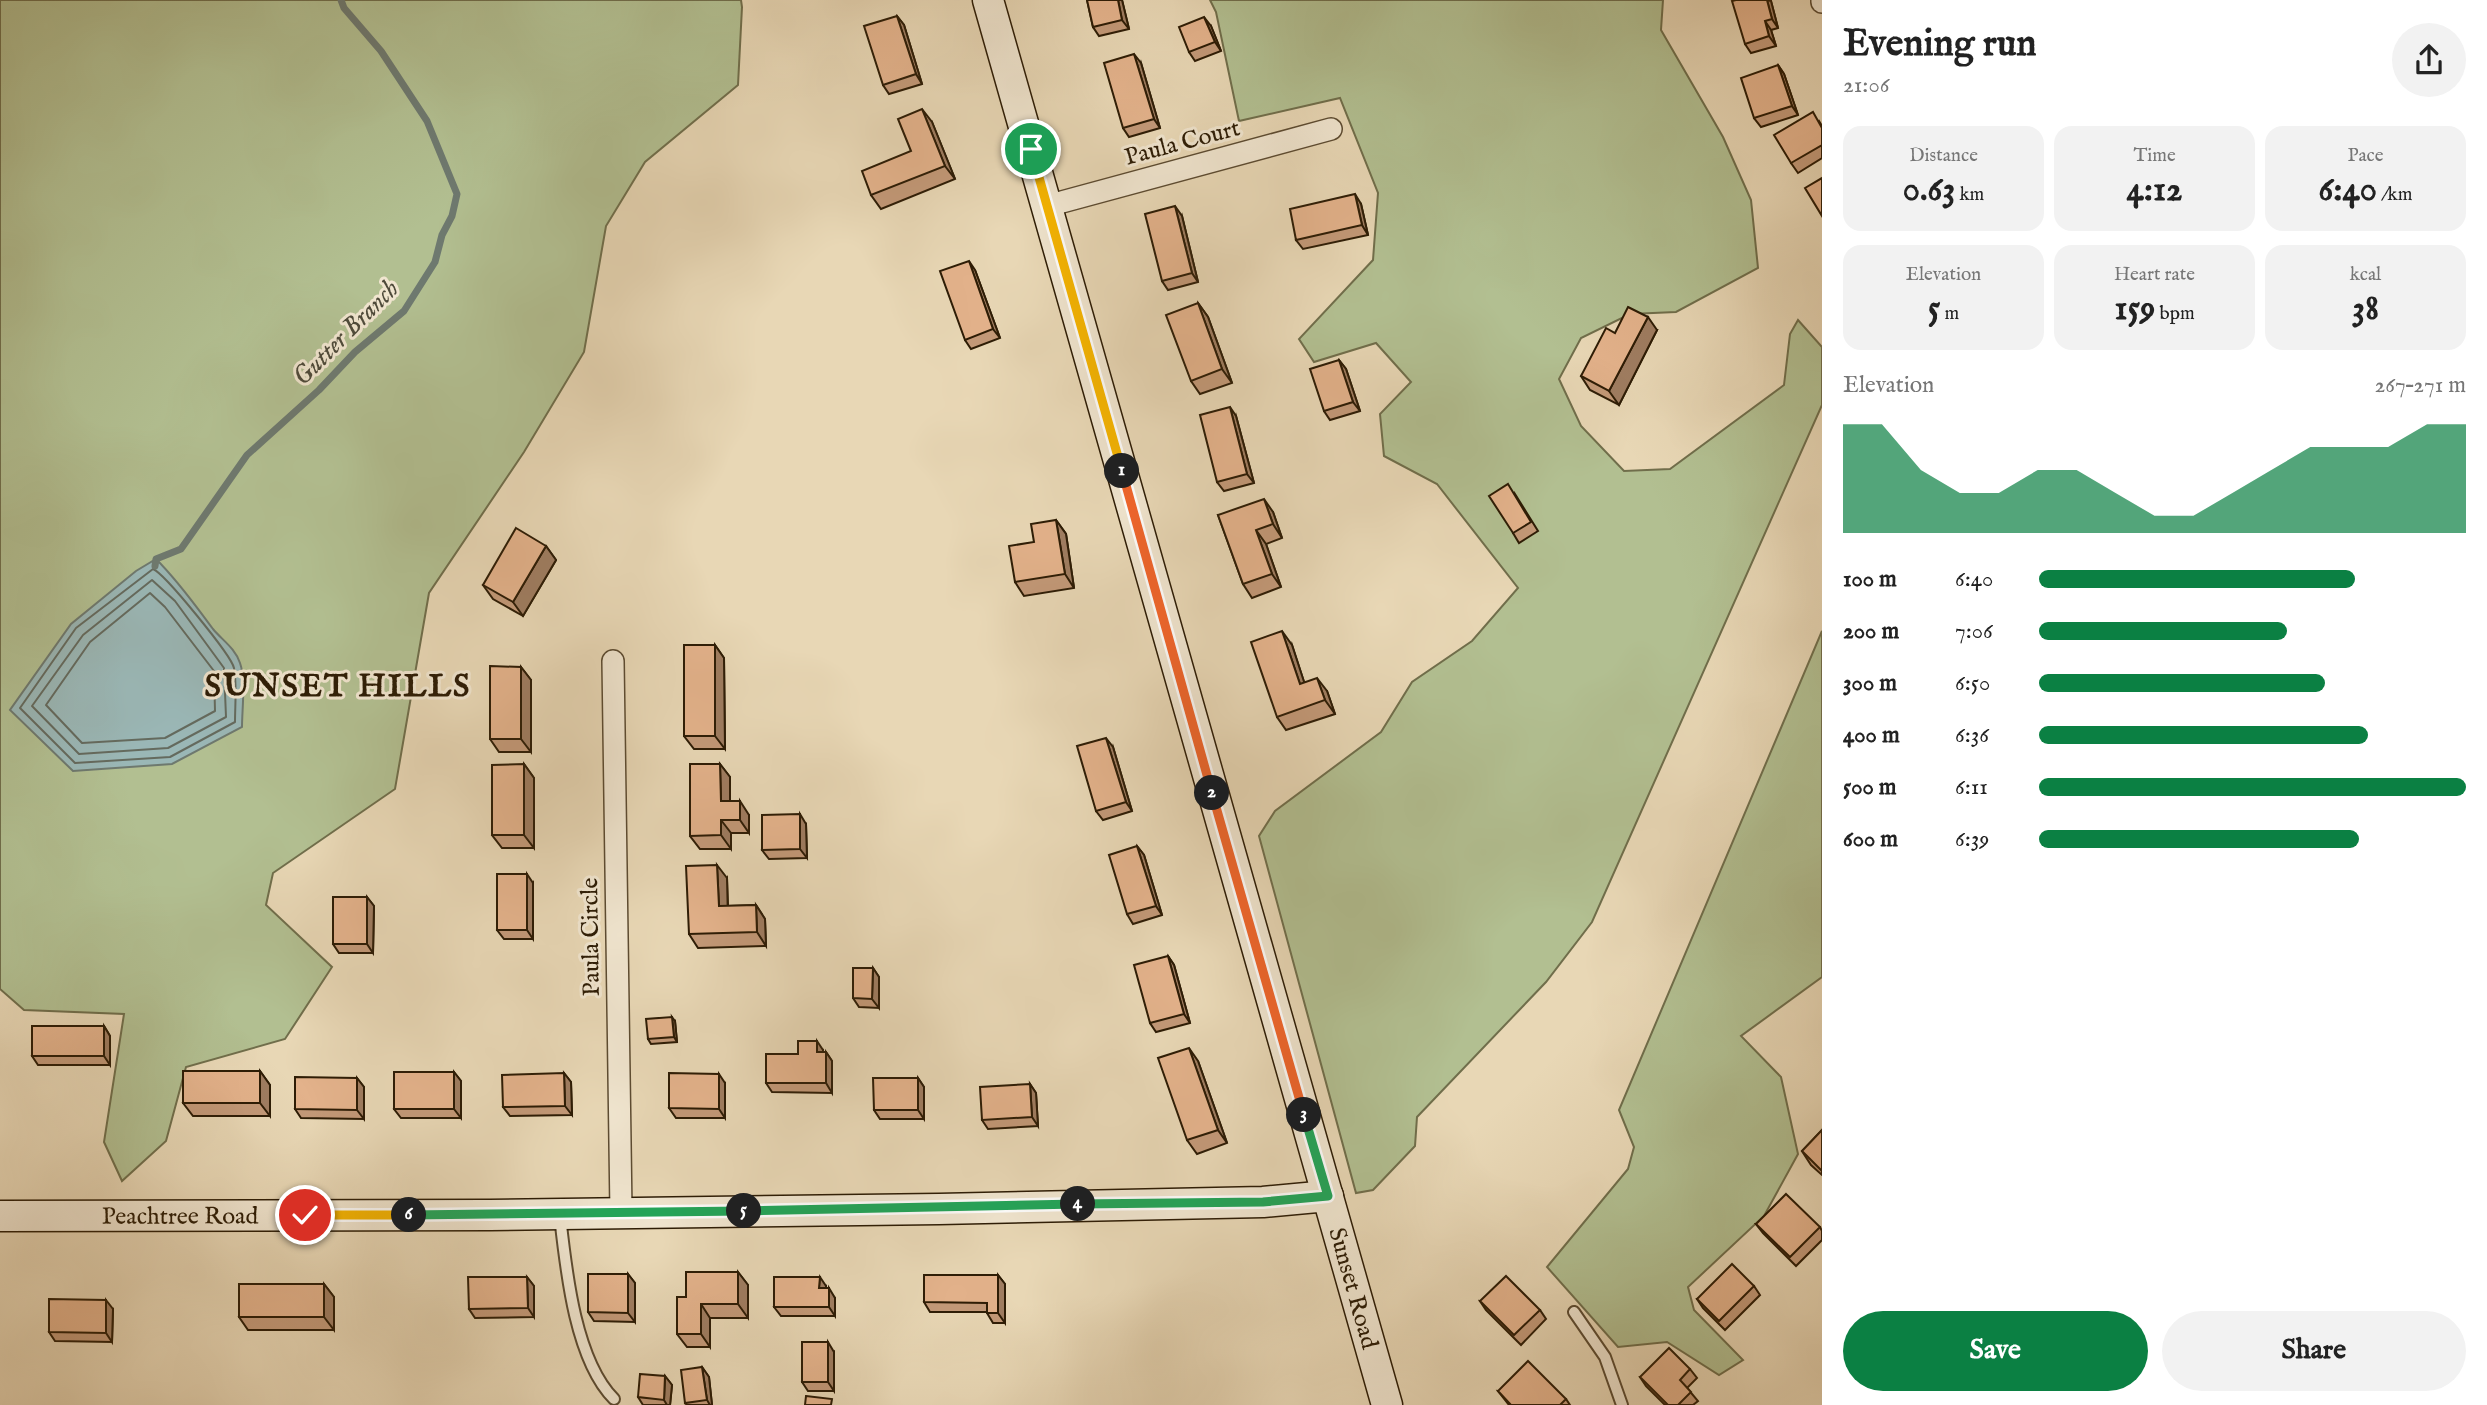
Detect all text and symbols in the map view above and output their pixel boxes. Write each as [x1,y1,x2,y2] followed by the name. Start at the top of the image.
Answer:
[1843,21,2037,69] text: Evening run
[2392,23,2466,97] button: share
[1843,71,1889,100] text: 21:06
[1121,113,1243,174] street label: Paula Court
[1001,119,1061,179] pin
[1012,130,1050,168] icon: arrive
[1909,144,1978,168] text: Distance
[2133,144,2176,168] text: Time
[2348,144,2383,168] text: Pace
[1903,168,1955,213] text: 0.63
[2127,168,2182,213] text: 4:12
[2319,168,2377,213] text: 6:40
[1955,183,1984,207] text: km
[2377,183,2412,207] text: /km
[1906,263,1981,287] text: Elevation
[2114,263,2195,287] text: Heart rate
[2350,263,2381,287] text: kcal
[286,273,406,393] water label: Gutter Branch
[1928,287,1940,332] text: 5
[2114,287,2155,332] text: 159
[2352,287,2379,332] text: 38
[1940,302,1959,326] text: m
[2155,302,2195,326] text: bpm
[1843,371,1934,400] text: Elevation
[2374,371,2466,400] text: 267–271 m
[1104,454,1140,489] pin: 1
[1118,458,1125,482] text: 1
[1843,565,1897,594] text: 100 m
[1955,565,1993,594] text: 6:40
[1843,617,1899,646] text: 200 m
[1955,617,1993,646] text: 7:06
[205,667,471,708] district label: SUNSET HILLS
[1843,669,1897,698] text: 300 m
[1955,669,1990,698] text: 6:50
[1843,721,1900,750] text: 400 m
[1955,721,1989,750] text: 6:36
[1843,773,1897,802] text: 500 m
[1955,773,1988,802] text: 6:11
[1194,776,1230,810] pin: 2
[1207,780,1216,804] text: 2
[1843,825,1898,854] text: 600 m
[1955,825,1989,854] text: 6:39
[575,877,608,997] street label: Paula Circle
[1286,1098,1322,1132] pin: 3
[1300,1102,1307,1126] text: 3
[275,1185,335,1245] pin
[1060,1186,1096,1222] pin: 4
[1073,1191,1082,1215] text: 4
[726,1194,762,1228] pin: 5
[286,1196,324,1234] icon: check
[392,1198,426,1232] pin: 6
[740,1198,747,1222] text: 5
[102,1201,259,1233] street label: Peachtree Road
[404,1202,413,1226] text: 6
[1320,1224,1384,1353] street label: Sunset Road
[1843,1311,2148,1391] button: Save
[2162,1311,2466,1391] button: Share

